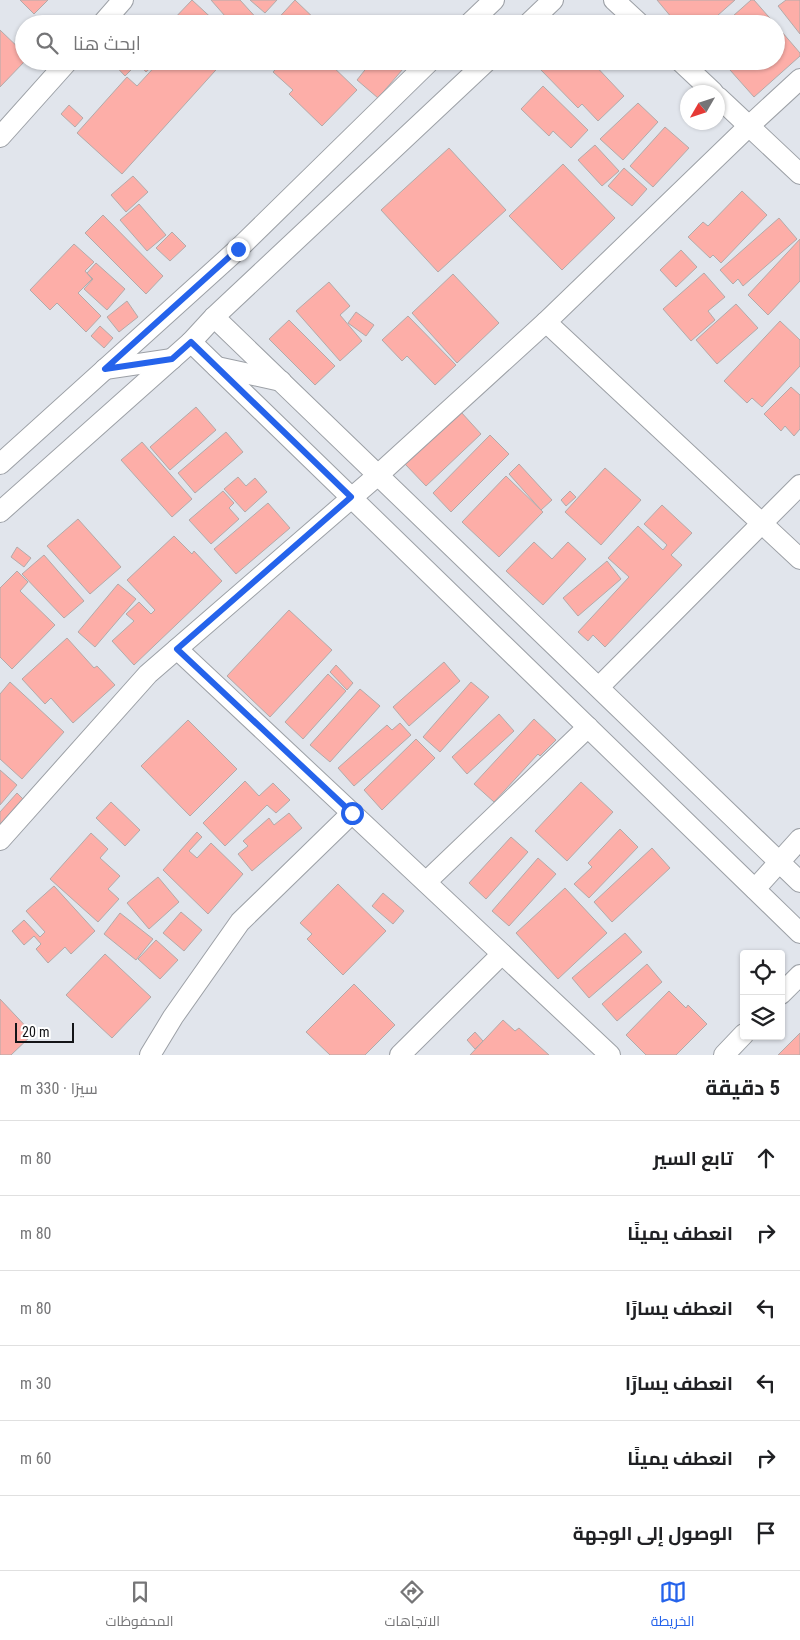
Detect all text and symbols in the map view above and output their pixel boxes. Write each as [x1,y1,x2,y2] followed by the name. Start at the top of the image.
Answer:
[15,15,785,70] search box
[33,29,61,57] icon: search
[73,32,141,55] text: ابحث هنا
[680,85,725,130] north arrow
[227,238,250,261] route end
[341,802,364,825] route start
[740,950,785,1040] map controls
[740,950,785,995] button: locate
[740,995,785,1040] button: layers
[15,1020,74,1043] scale bar
[22,1024,50,1040] text: 20 m
[705,1076,780,1100] text: 5 دقيقة
[20,1079,98,1098] text: سيرًا · 330 m
[752,1144,780,1172] icon: ahead
[653,1147,733,1170] text: تابع السير
[20,1149,52,1168] text: 80 m
[752,1219,780,1247] icon: right
[627,1222,733,1245] text: انعطف يمينًا
[20,1224,52,1243] text: 80 m
[752,1294,780,1322] icon: left
[625,1297,733,1320] text: انعطف يسارًا
[20,1299,52,1318] text: 80 m
[752,1369,780,1397] icon: left
[625,1372,733,1395] text: انعطف يسارًا
[20,1374,52,1393] text: 30 m
[752,1444,780,1472] icon: right
[627,1447,733,1470] text: انعطف يمينًا
[20,1449,52,1468] text: 60 m
[752,1519,780,1547] icon: arrive
[573,1522,733,1545] text: الوصول إلى الوجهة
[105,1578,174,1634] tab: المحفوظات
[385,1578,440,1634] tab: الاتجاهات
[651,1578,695,1634] tab: الخريطة

